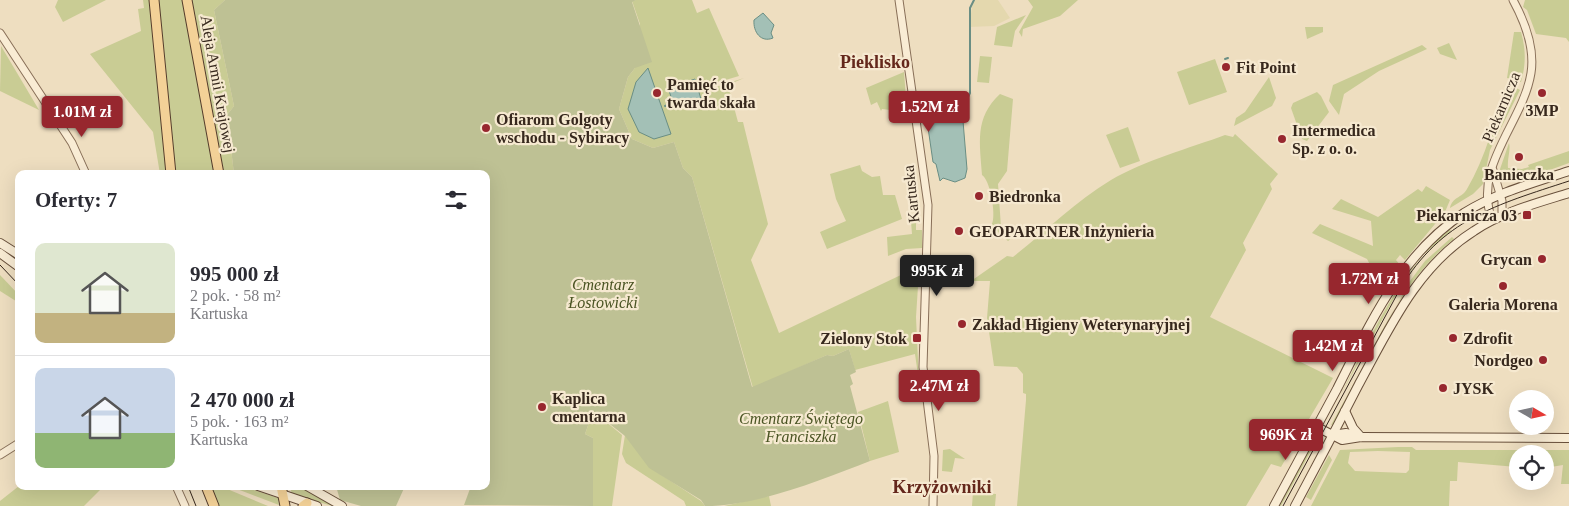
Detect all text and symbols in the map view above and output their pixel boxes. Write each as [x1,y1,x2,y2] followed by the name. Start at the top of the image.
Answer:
[197,14,238,154] street label: Aleja Armii Krajowej
[840,52,910,72] district label: Pieklisko
[1236,59,1297,76] place label: Fit Point
[1220,61,1232,73] marker: Fit Point
[1479,69,1523,145] street label: Piekarnicza
[667,76,755,111] place label: Pamięć to twarda skała
[651,87,663,99] marker: Pamięć to twarda skała
[1536,87,1548,99] marker: 3MP
[877,90,981,133] pin: 1.52M zł
[30,96,134,138] pin: 1.01M zł
[900,98,958,115] text: 1.52M zł
[1526,102,1559,119] place label: 3MP
[53,103,111,120] text: 1.01M zł
[496,111,629,147] place label: Ofiarom Golgoty wschodu - Sybiracy
[480,122,492,134] marker: Ofiarom Golgoty wschodu - Sybiracy
[1292,122,1376,158] place label: Intermedica Sp. z o. o.
[1276,133,1288,145] marker: Intermedica Sp. z o. o.
[1513,151,1525,163] marker: Banieczka
[900,164,922,224] street label: Kartuska
[1484,166,1554,183] place label: Banieczka
[442,186,470,214] icon: filters
[35,188,117,212] text: Oferty: 7
[989,188,1061,205] place label: Biedronka
[973,190,985,202] marker: Biedronka
[1416,207,1517,224] place label: Piekarnicza 03
[1521,209,1533,221] marker: Piekarnicza 03
[969,223,1154,241] place label: GEOPARTNER Inżynieria
[953,225,965,237] marker: GEOPARTNER Inżynieria
[1480,251,1532,269] place label: Grycan
[1536,253,1548,265] marker: Grycan
[891,254,983,297] pin: 995K zł
[190,262,279,286] text: 995 000 zł
[911,262,963,279] text: 995K zł
[1317,262,1421,305] pin: 1.72M zł
[75,263,135,323] icon: home
[1340,270,1398,287] text: 1.72M zł
[567,276,638,311] park label: Cmentarz Łostowicki
[1497,280,1509,292] marker: Galeria Morena
[190,287,281,304] text: 2 pok. · 58 m²
[1448,296,1558,313] place label: Galeria Morena
[190,305,248,322] text: Kartuska
[972,316,1190,334] place label: Zakład Higieny Weterynaryjnej
[956,318,968,330] marker: Zakład Higieny Weterynaryjnej
[820,330,907,348] place label: Zielony Stok
[1281,330,1385,372] pin: 1.42M zł
[1463,330,1513,347] place label: Zdrofit
[911,332,923,344] marker: Zielony Stok
[1447,332,1459,344] marker: Zdrofit
[1304,337,1362,354] text: 1.42M zł
[1474,352,1533,370] place label: Nordgeo
[1537,354,1549,366] marker: Nordgeo
[887,370,991,412] pin: 2.47M zł
[910,377,968,394] text: 2.47M zł
[1453,380,1494,397] place label: JYSK
[1437,382,1449,394] marker: JYSK
[75,388,135,448] icon: home
[190,388,294,412] text: 2 470 000 zł
[552,390,626,425] place label: Kaplica cmentarna
[1509,390,1554,435] north arrow
[1509,390,1554,490] map controls
[536,401,548,413] marker: Kaplica cmentarna
[739,409,863,445] park label: Cmentarz Świętego Franciszka
[190,413,289,430] text: 5 pok. · 163 m²
[1240,418,1332,461] pin: 969K zł
[1260,426,1312,443] text: 969K zł
[190,431,248,448] text: Kartuska
[1509,445,1554,490] button: locate
[893,477,992,497] district label: Krzyżowniki

